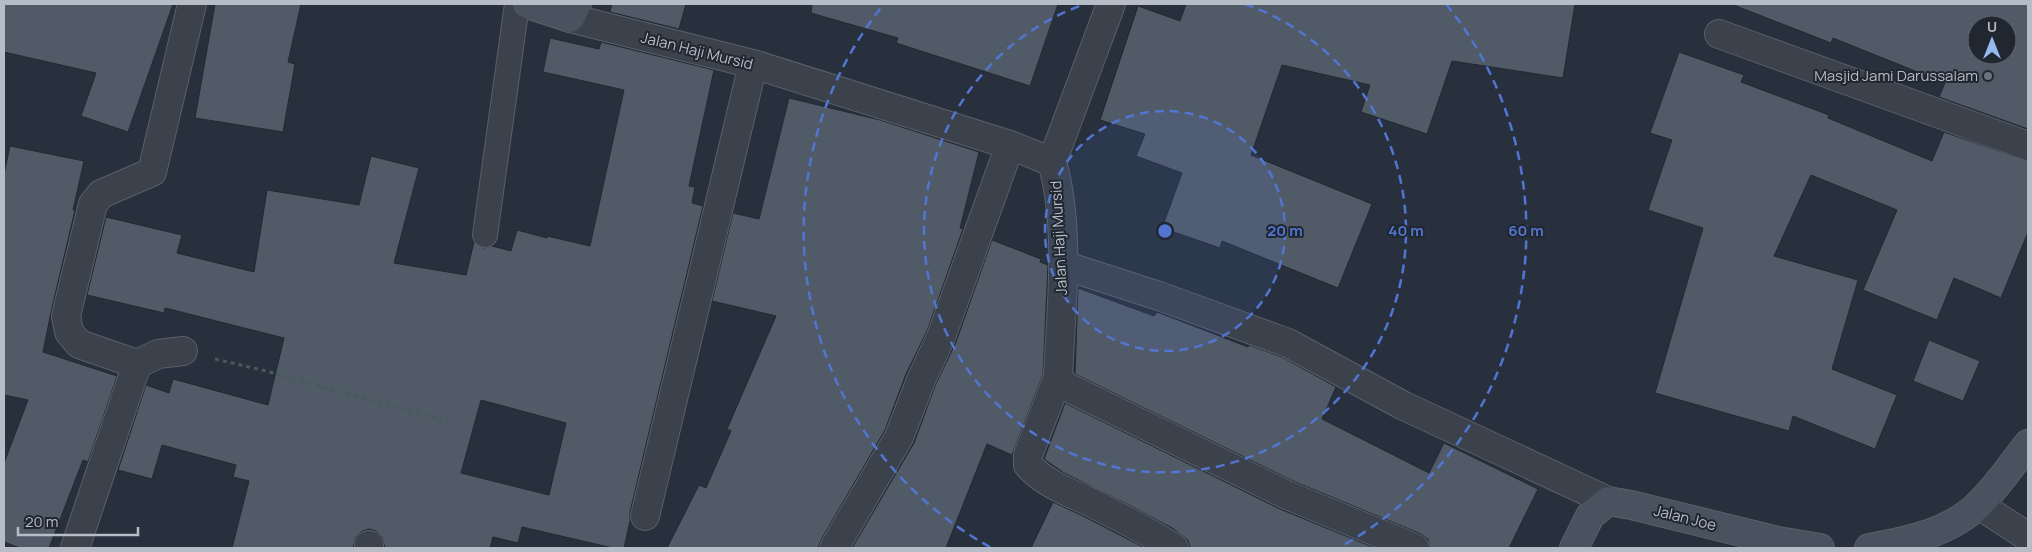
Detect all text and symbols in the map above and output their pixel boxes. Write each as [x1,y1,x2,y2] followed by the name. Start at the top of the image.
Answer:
[1967,15,2017,65] north arrow
[1987,17,1997,36] text: U
[639,26,755,75] street label: Jalan Haji Mursid
[1814,65,1978,86] place label: Masjid Jami Darussalam
[1982,70,1994,82] marker: Masjid Jami Darussalam
[1045,180,1072,296] street label: Jalan Haji Mursid
[1267,220,1303,241] text: 20 m
[1388,220,1424,241] text: 40 m
[1508,220,1544,241] text: 60 m
[1156,222,1174,240] centre of rings
[1652,500,1719,535] street label: Jalan Joe
[18,504,138,536] scale bar
[25,511,58,532] text: 20 m

